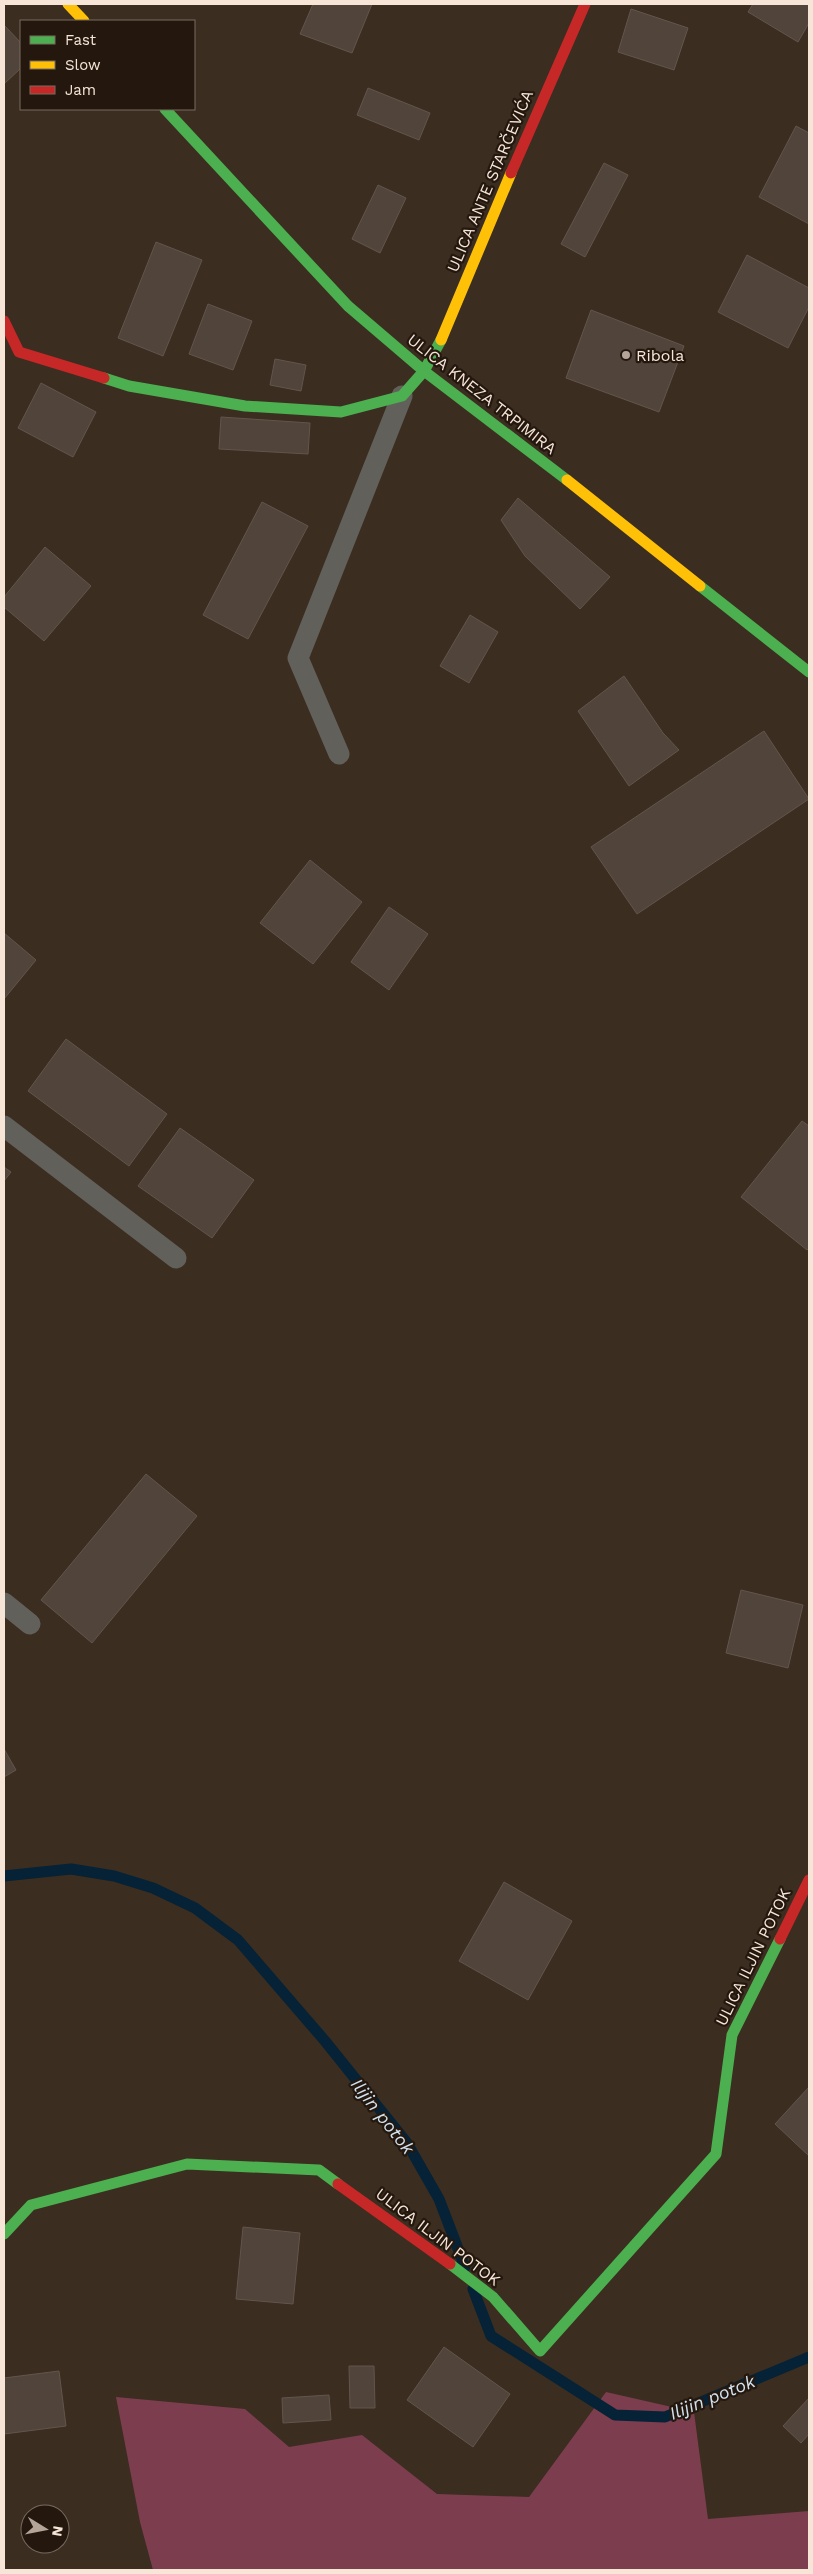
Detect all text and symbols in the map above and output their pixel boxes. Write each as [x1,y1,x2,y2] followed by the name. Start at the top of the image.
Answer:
[20,20,195,110] legend
[65,31,97,49] text: Fast
[65,56,101,74] text: Slow
[65,81,96,99] text: Jam
[443,87,537,275] street label: ULICA ANTE STARČEVIĆA
[404,330,561,458] street label: ULICA KNEZA TRPIMIRA
[636,346,684,365] place label: Ribola
[620,349,632,361] marker: Ribola
[711,1885,795,2029] street label: ULICA ILJIN POTOK
[347,2074,420,2159] water label: Ilijin potok
[372,2184,504,2290] street label: ULICA ILJIN POTOK
[666,2370,759,2424] water label: Ilijin potok
[20,2504,70,2554] north arrow
[49,2525,67,2538] text: N

